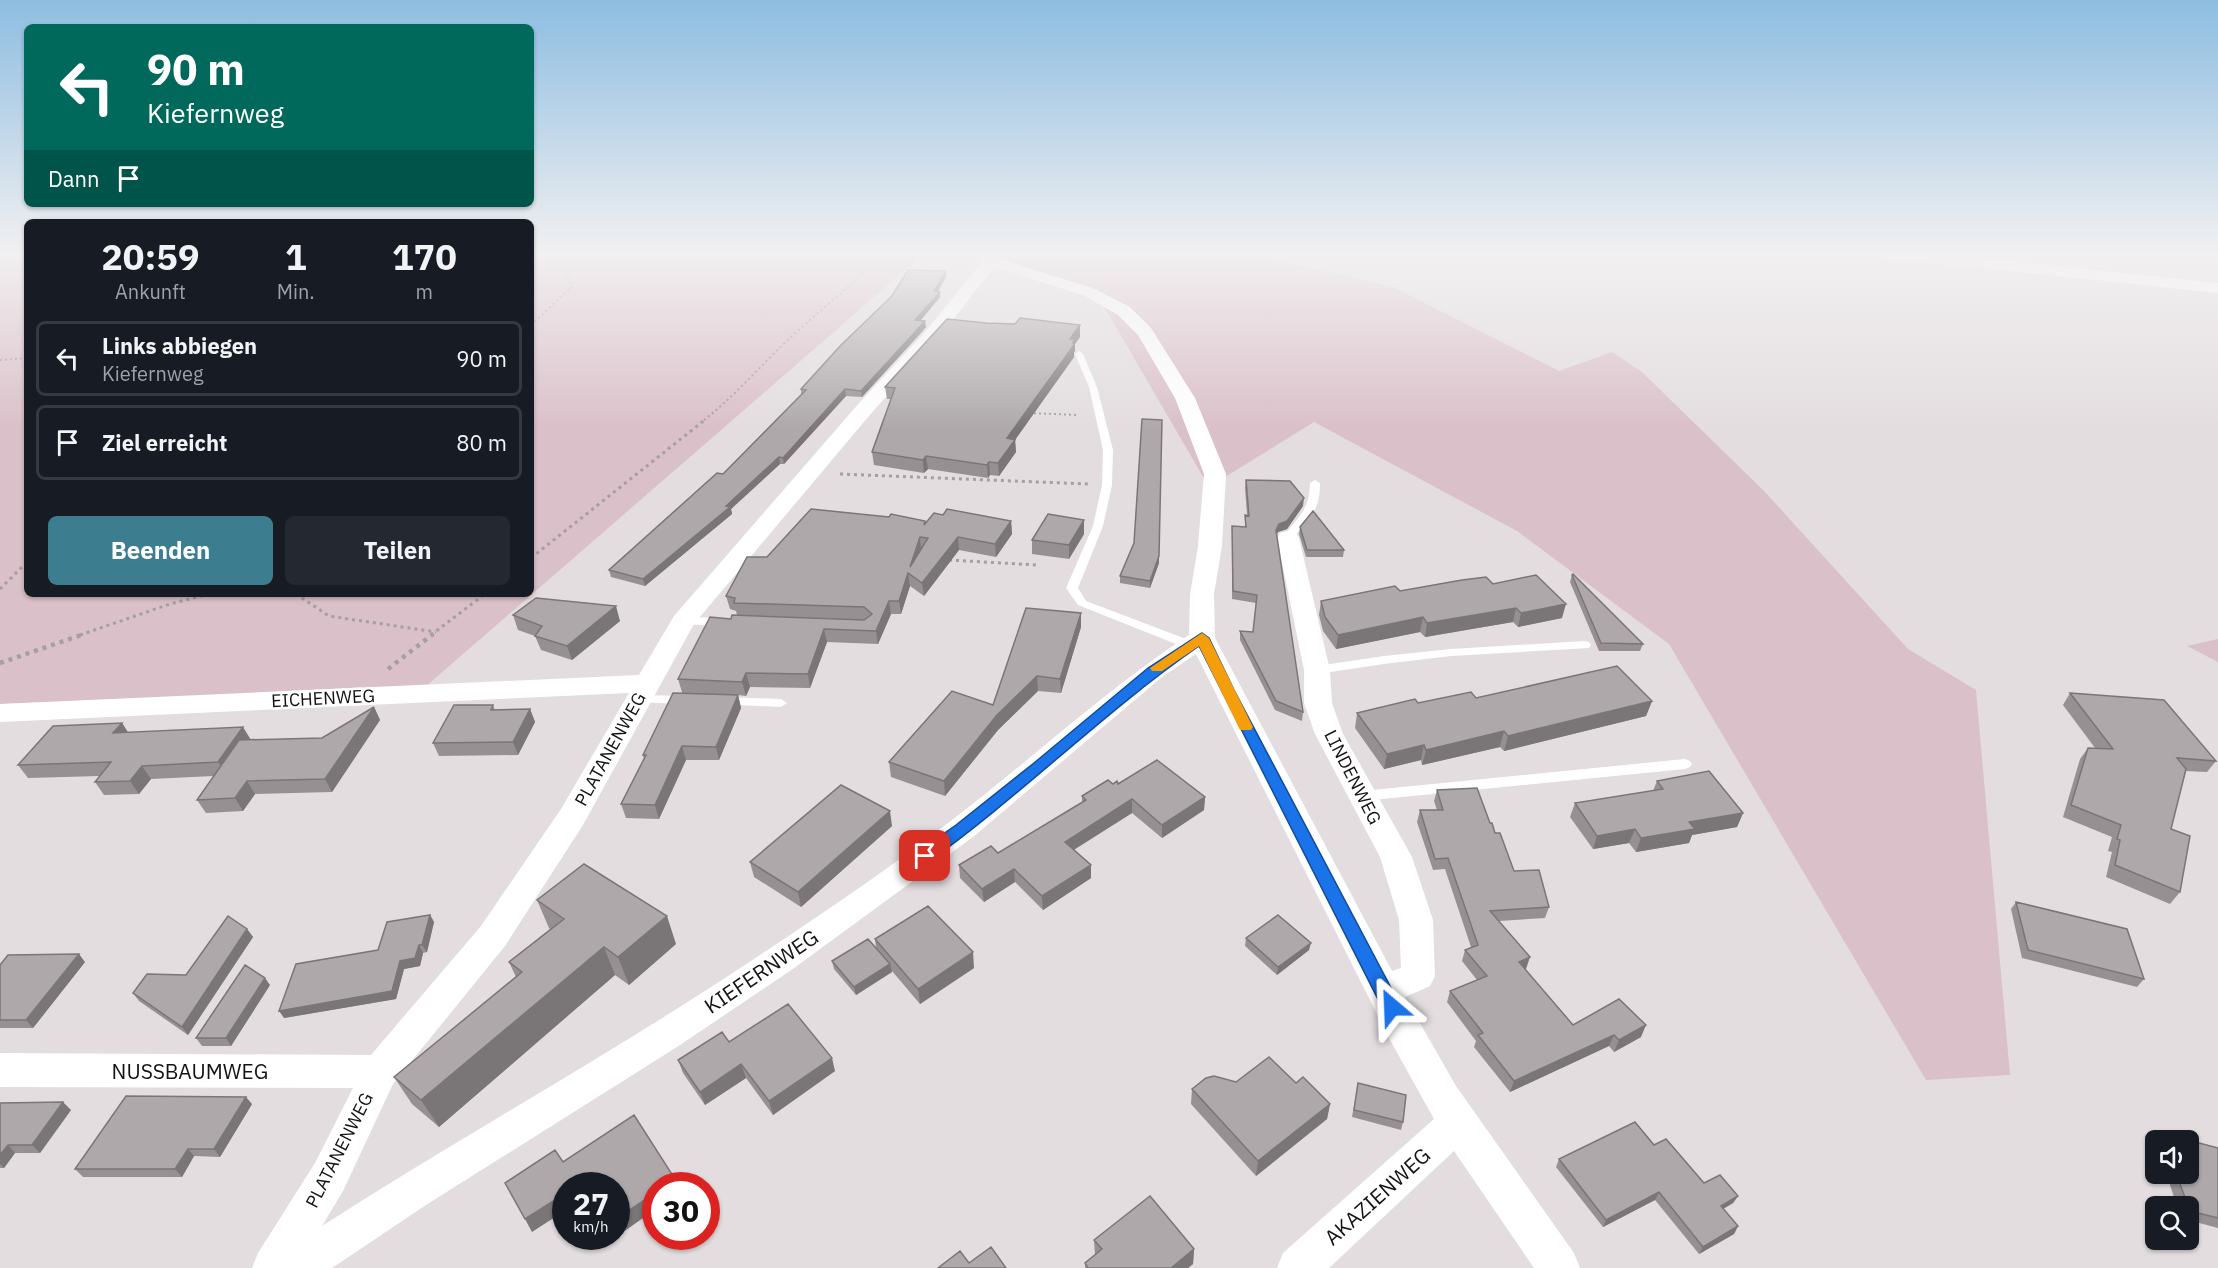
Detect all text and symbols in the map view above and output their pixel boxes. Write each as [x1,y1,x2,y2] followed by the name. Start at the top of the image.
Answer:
[147,42,245,97] text: 90 m
[48,48,126,126] icon: left
[147,95,284,130] text: Kiefernweg
[112,162,145,195] icon: arrive
[48,164,100,193] text: Dann
[101,233,199,280] text: 20:59
[285,233,307,280] text: 1
[392,233,457,280] text: 170
[115,278,186,305] text: Ankunft
[277,278,315,305] text: Min.
[416,278,433,305] text: m
[102,331,257,360] text: Links abbiegen
[51,342,84,375] icon: left
[456,344,507,373] text: 90 m
[102,360,203,387] text: Kiefernweg
[51,426,84,459] icon: arrive
[102,428,227,457] text: Ziel erreicht
[456,428,507,457] text: 80 m
[48,516,273,585] button: Beenden
[285,516,510,585] button: Teilen
[271,684,375,712] street label: EICHENWEG
[569,688,651,810] street label: PLATANENWEG
[1319,726,1387,828] street label: LINDENWEG
[899,830,950,881] pin
[908,839,941,872] icon: arrive
[699,923,823,1019] street label: KIEFERNWEG
[1360,975,1424,1039] position arrow
[112,1057,268,1085] street label: NUSSBAUMWEG
[300,1089,378,1211] street label: PLATANENWEG
[2145,1130,2199,1250] map controls
[2145,1130,2199,1184] button: sound
[1318,1141,1436,1251] street label: AKAZIENWEG
[642,1172,720,1250] speed limit sign: 30
[573,1184,609,1223] text: 27
[2145,1196,2199,1250] button: search
[573,1217,609,1236] text: km/h

